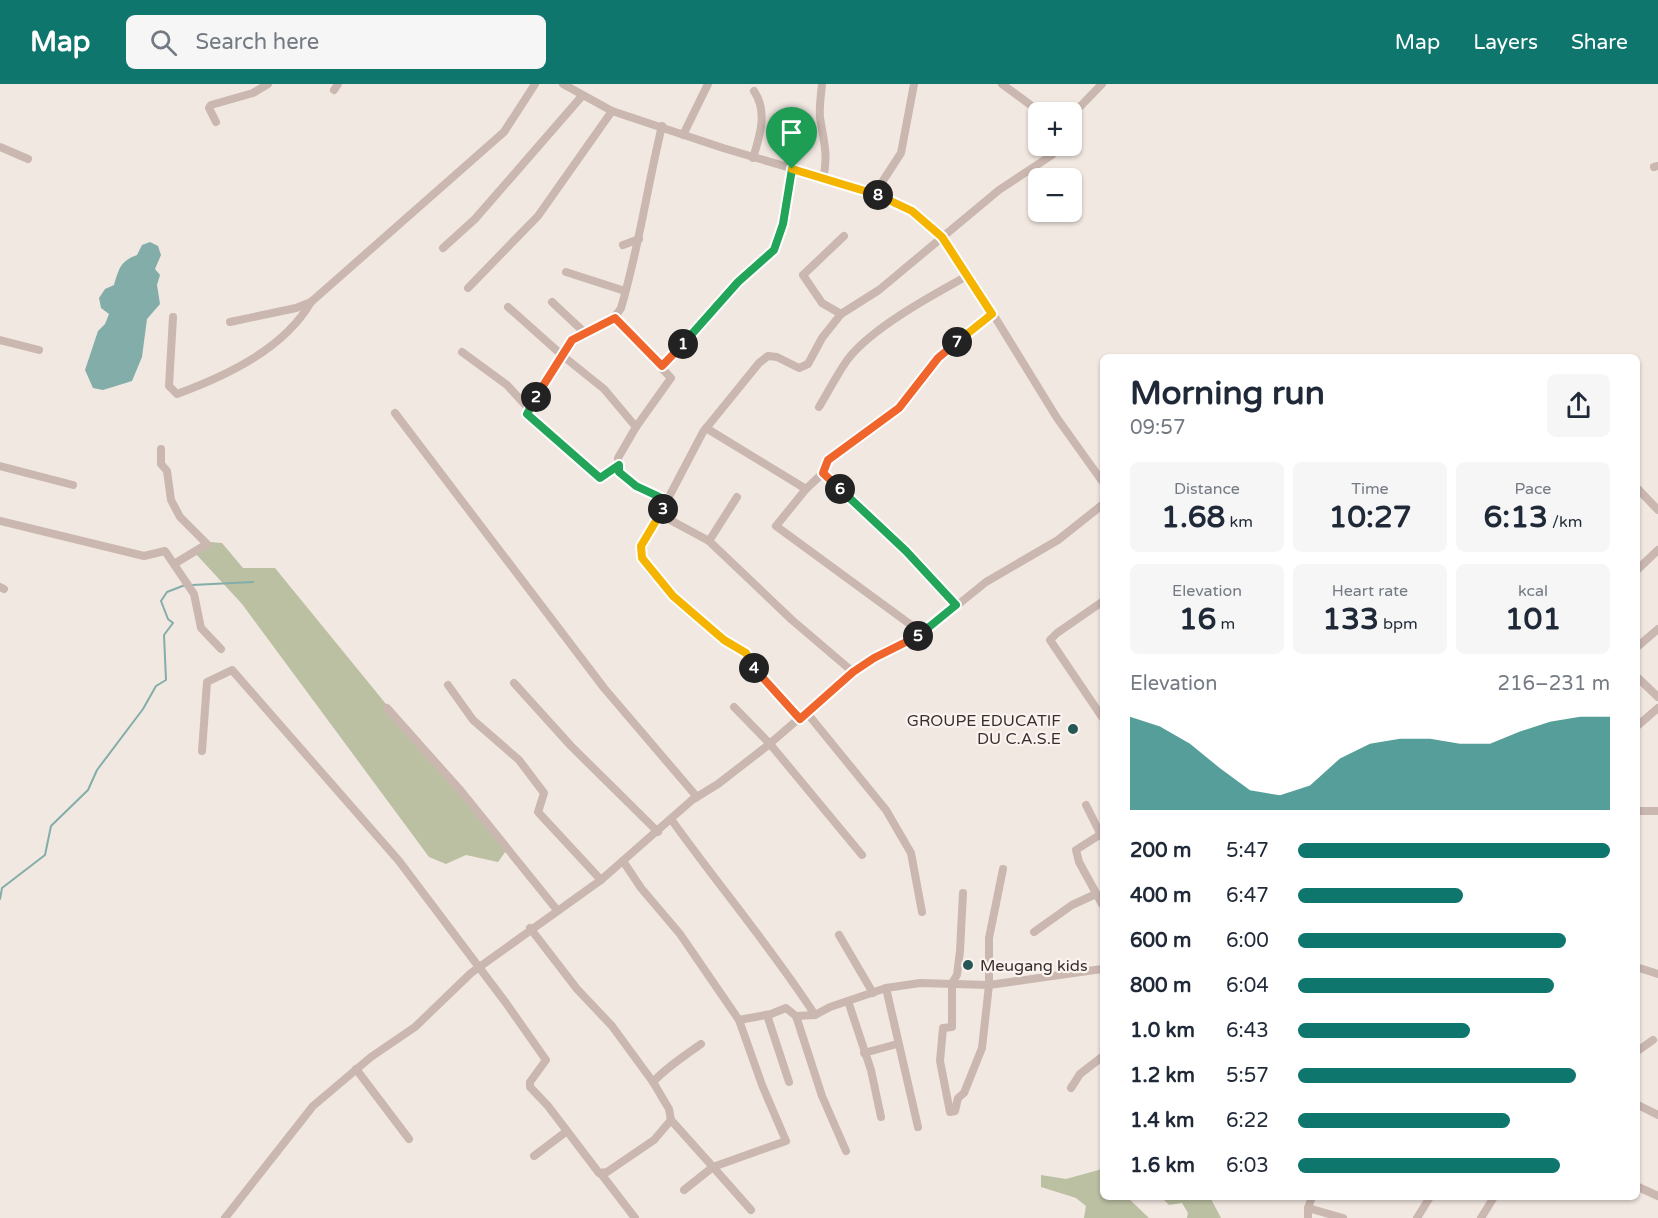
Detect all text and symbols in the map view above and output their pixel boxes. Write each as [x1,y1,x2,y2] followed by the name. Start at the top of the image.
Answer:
[126,15,546,69] search box
[30,25,90,59] text: Map
[147,26,180,59] icon: search
[195,29,319,55] text: Search here
[1395,30,1440,55] text: Map
[1473,30,1538,55] text: Layers
[1571,30,1628,55] text: Share
[1028,102,1082,222] map controls
[1028,102,1082,156] button: +
[766,107,817,169] pin
[775,116,808,149] icon: arrive
[1028,168,1082,222] button: −
[863,180,893,210] pin: 8
[873,185,883,205] text: 8
[942,327,972,357] pin: 7
[668,329,698,359] pin: 1
[952,332,962,352] text: 7
[678,334,688,354] text: 1
[1130,374,1325,413] text: Morning run
[1547,374,1610,437] button: share
[521,382,551,412] pin: 2
[531,387,541,407] text: 2
[1130,416,1185,440] text: 09:57
[825,474,855,504] pin: 6
[835,479,845,499] text: 6
[1174,479,1240,499] text: Distance
[1351,479,1389,499] text: Time
[1515,479,1551,499] text: Pace
[648,494,678,524] pin: 3
[658,499,668,519] text: 3
[1161,499,1225,536] text: 1.68
[1328,499,1412,536] text: 10:27
[1484,499,1548,536] text: 6:13
[1225,512,1253,532] text: km
[1548,512,1582,532] text: /km
[1172,581,1242,601] text: Elevation
[1332,581,1408,601] text: Heart rate
[1518,581,1548,601] text: kcal
[1179,601,1216,638] text: 16
[1322,601,1379,638] text: 133
[1505,601,1561,638] text: 101
[1216,614,1235,634] text: m
[1379,614,1418,634] text: bpm
[903,621,933,651] pin: 5
[913,626,923,646] text: 5
[739,653,769,683] pin: 4
[749,658,759,678] text: 4
[1130,672,1217,696] text: Elevation
[1497,672,1610,696] text: 216–231 m
[907,711,1061,749] place label: GROUPE EDUCATIF DU C.A.S.E
[1066,722,1080,736] marker: GROUPE EDUCATIF DU C.A.S.E
[1130,839,1191,863] text: 200 m
[1226,839,1269,863] text: 5:47
[1130,884,1191,908] text: 400 m
[1226,884,1269,908] text: 6:47
[1130,929,1191,953] text: 600 m
[1226,929,1269,953] text: 6:00
[980,956,1088,976] place label: Meugang kids
[961,958,975,972] marker: Meugang kids
[1130,974,1191,998] text: 800 m
[1226,974,1269,998] text: 6:04
[1130,1019,1195,1043] text: 1.0 km
[1226,1019,1269,1043] text: 6:43
[1130,1064,1195,1088] text: 1.2 km
[1226,1064,1269,1088] text: 5:57
[1130,1109,1194,1133] text: 1.4 km
[1226,1109,1269,1133] text: 6:22
[1130,1154,1195,1178] text: 1.6 km
[1226,1154,1269,1178] text: 6:03

